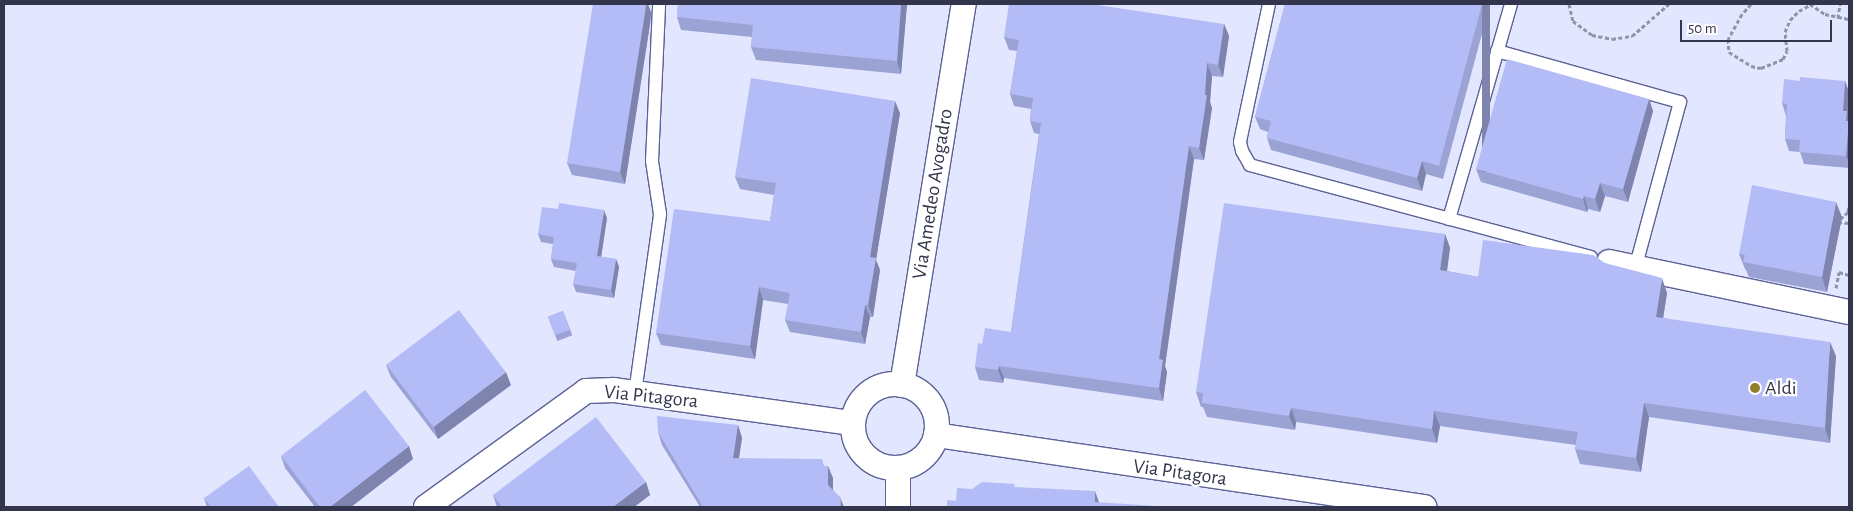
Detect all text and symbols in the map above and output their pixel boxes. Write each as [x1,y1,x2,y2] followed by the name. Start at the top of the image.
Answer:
[1683,10,1836,42] scale bar
[1688,21,1717,36] text: 50 m
[908,107,958,281] street label: Via Amedeo Avogadro
[1765,376,1797,400] place label: Aldi
[603,380,699,414] street label: Via Pitagora
[1749,382,1761,394] marker: Aldi
[1132,455,1228,491] street label: Via Pitagora

